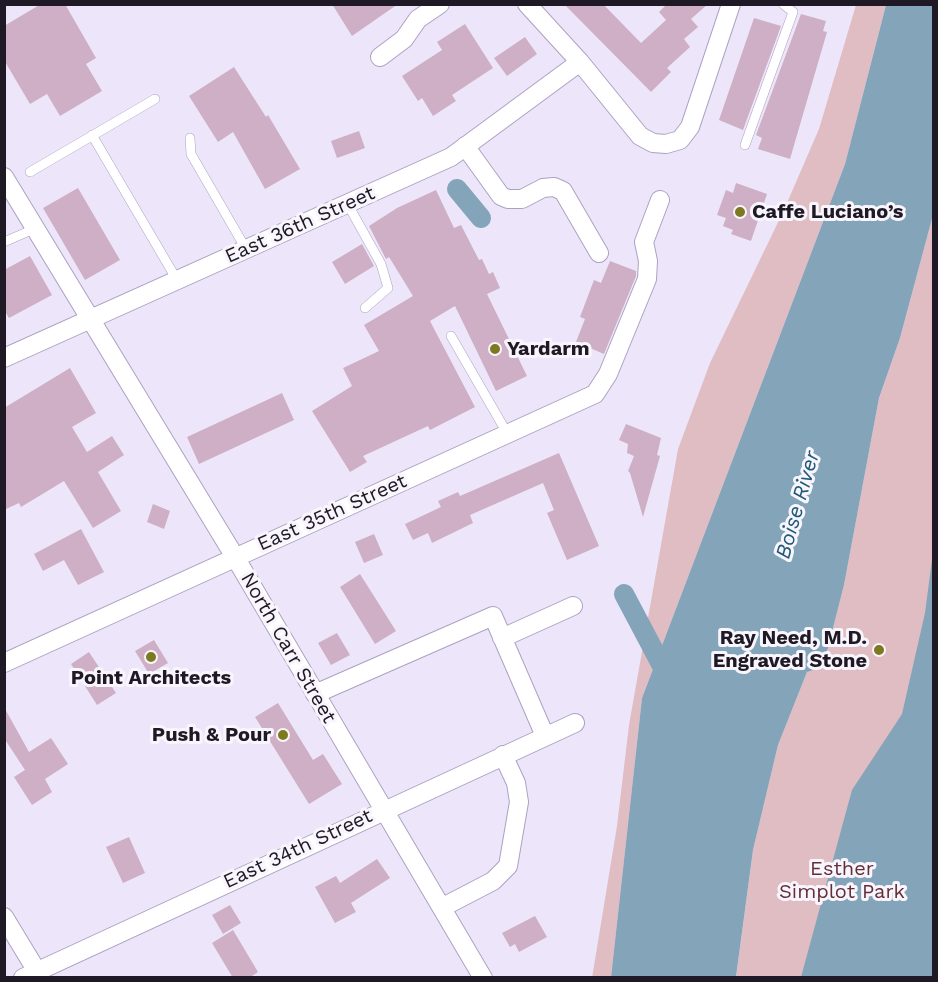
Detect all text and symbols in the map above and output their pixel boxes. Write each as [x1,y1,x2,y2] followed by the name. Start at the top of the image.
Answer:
[221,181,379,269] street label: East 36th Street
[752,200,903,224] place label: Caffe Luciano’s
[733,205,747,219] marker: Caffe Luciano’s
[507,337,590,361] place label: Yardarm
[488,342,502,356] marker: Yardarm
[771,448,825,562] water label: Boise River
[254,469,410,557] street label: East 35th Street
[235,568,341,728] street label: North Carr Street
[713,626,867,673] place label: Ray Need, M.D. Engraved Stone
[872,643,886,657] marker: Ray Need, M.D. Engraved Stone
[144,650,158,664] marker: Point Architects
[71,666,231,690] place label: Point Architects
[152,723,271,747] place label: Push & Pour
[276,728,290,742] marker: Push & Pour
[220,804,376,894] street label: East 34th Street
[779,857,905,904] park label: Esther Simplot Park

